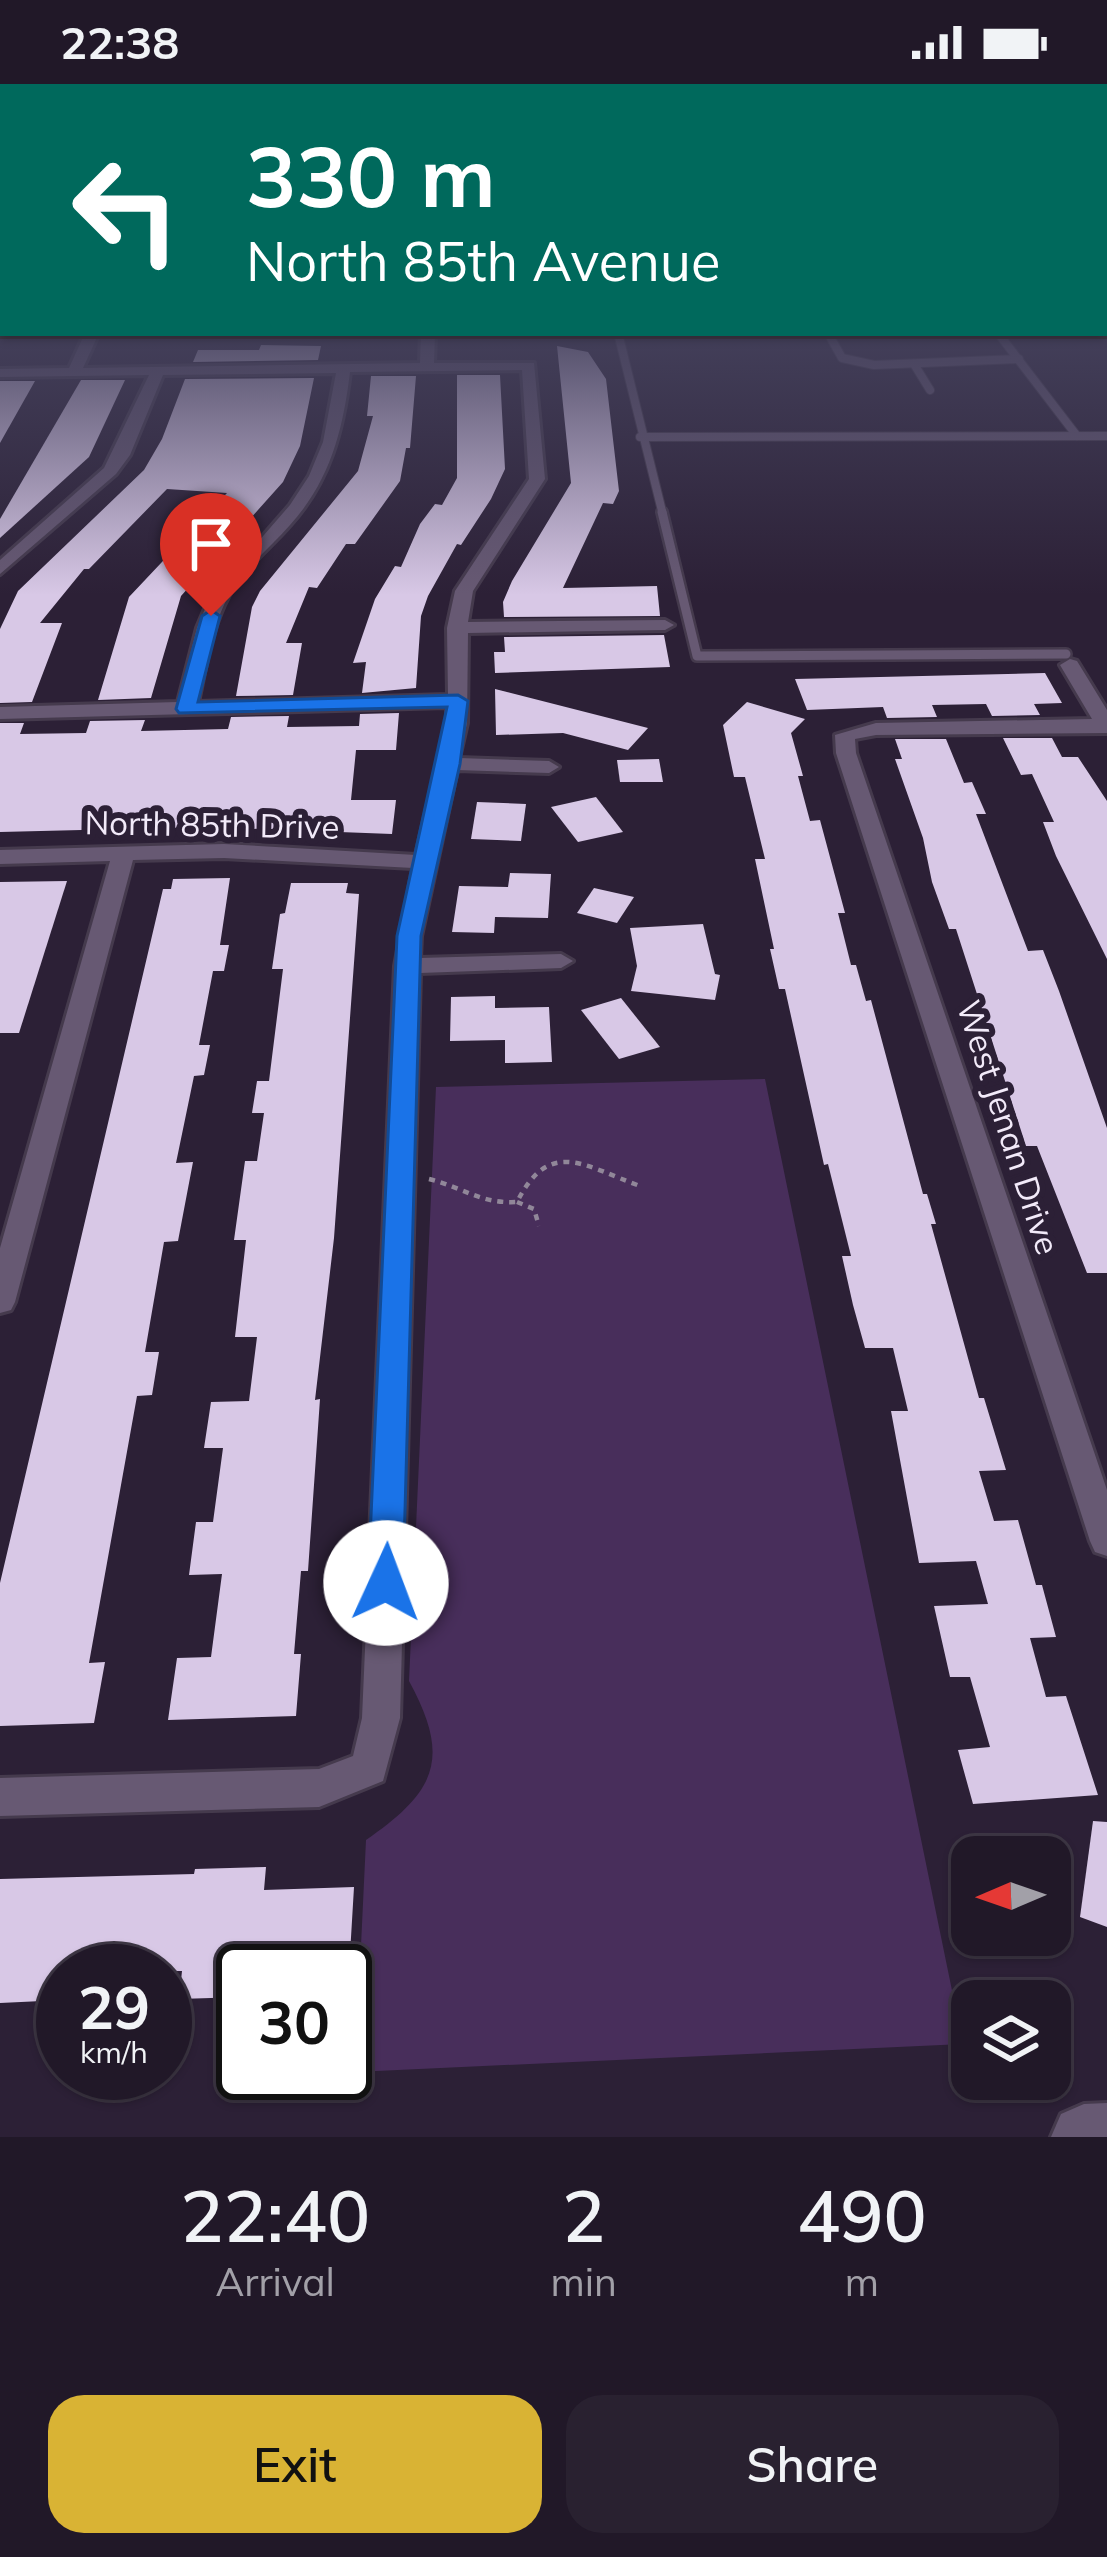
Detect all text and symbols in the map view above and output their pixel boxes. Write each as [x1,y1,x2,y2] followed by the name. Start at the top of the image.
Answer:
[60,14,179,70] text: 22:38
[246,123,496,228] text: 330 m
[48,132,204,288] icon: left
[246,227,720,295] text: North 85th Avenue
[160,493,262,616] pin
[178,511,244,577] icon: arrive
[84,801,340,847] street label: North 85th Drive
[949,995,1069,1259] street label: West Jenan Drive
[323,1520,449,1646] position arrow
[951,1836,1071,1956] north arrow
[951,1836,1071,2100] map controls
[216,1944,372,2100] speed limit sign: 30
[78,1969,150,2044] text: 29
[951,1980,1071,2100] button: layers
[80,2033,148,2071] text: km/h
[180,2170,370,2260] text: 22:40
[562,2170,605,2260] text: 2
[797,2170,927,2260] text: 490
[216,2257,335,2306] text: Arrival
[550,2257,617,2306] text: min
[845,2257,879,2306] text: m
[48,2395,542,2533] button: Exit
[566,2395,1059,2533] button: Share

